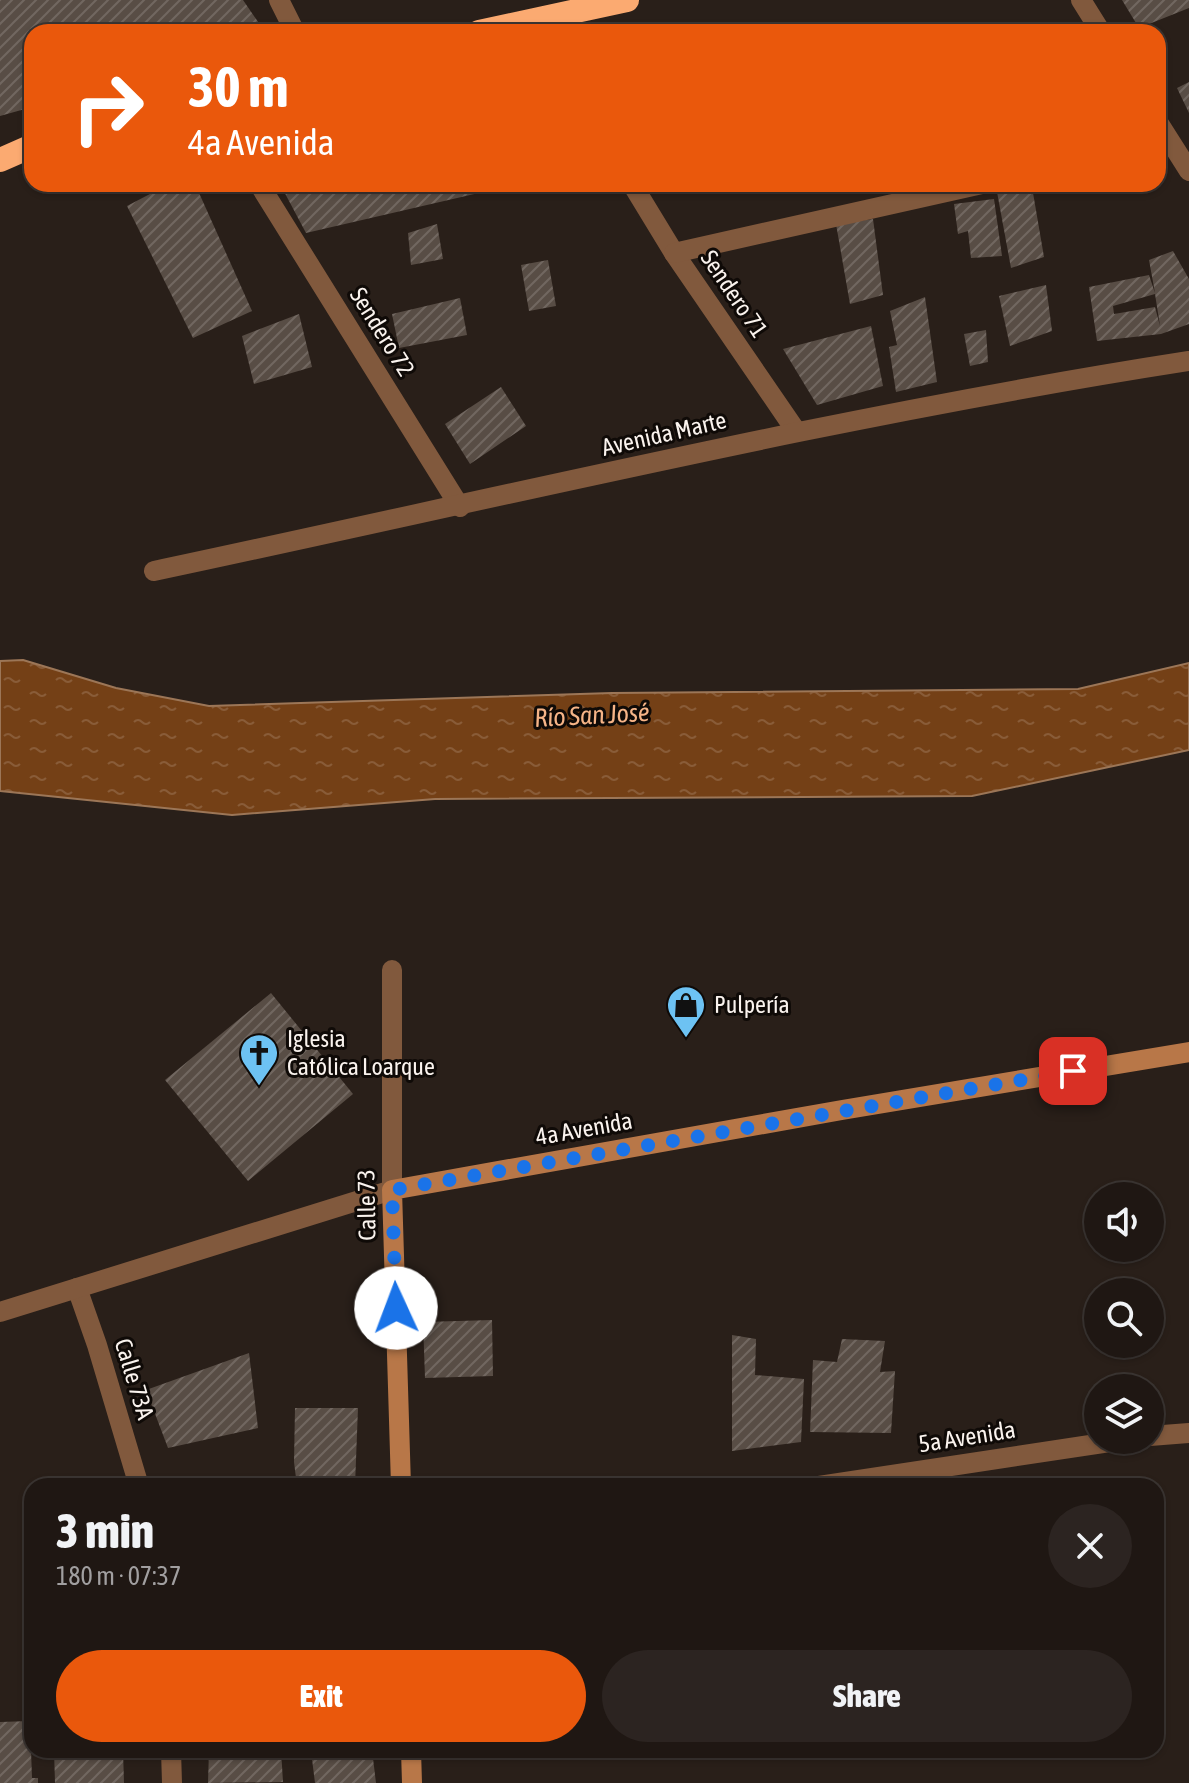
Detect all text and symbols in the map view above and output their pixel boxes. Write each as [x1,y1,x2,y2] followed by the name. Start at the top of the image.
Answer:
[188,55,289,119] text: 30 m
[56,56,160,160] icon: right
[188,121,335,163] text: 4a Avenida
[696,245,773,342] street label: Sendero 71
[345,283,420,381] street label: Sendero 72
[599,406,729,461] street label: Avenida Marte
[534,697,650,733] water label: Río San José
[665,984,707,1039] shop icon: Pulpería
[714,991,790,1018] place label: Pulpería
[287,1025,435,1080] place label: Iglesia Católica Loarque
[238,1032,280,1087] church icon: Iglesia Católica Loarque
[1039,1037,1107,1105] pin
[1051,1049,1095,1093] icon: arrive
[533,1107,634,1150] street label: 4a Avenida
[352,1169,381,1241] street label: Calle 73
[1084,1182,1164,1454] map controls
[1084,1182,1164,1262] button: sound
[354,1266,438,1350] position arrow
[1084,1278,1164,1358] button: search
[109,1335,160,1423] street label: Calle 73A
[1084,1374,1164,1454] button: layers
[917,1416,1017,1457] street label: 5a Avenida
[56,1503,154,1558] text: 3 min
[1048,1504,1132,1588] button: close
[56,1561,181,1591] text: 180 m · 07:37
[56,1650,586,1742] button: Exit
[602,1650,1132,1742] button: Share

